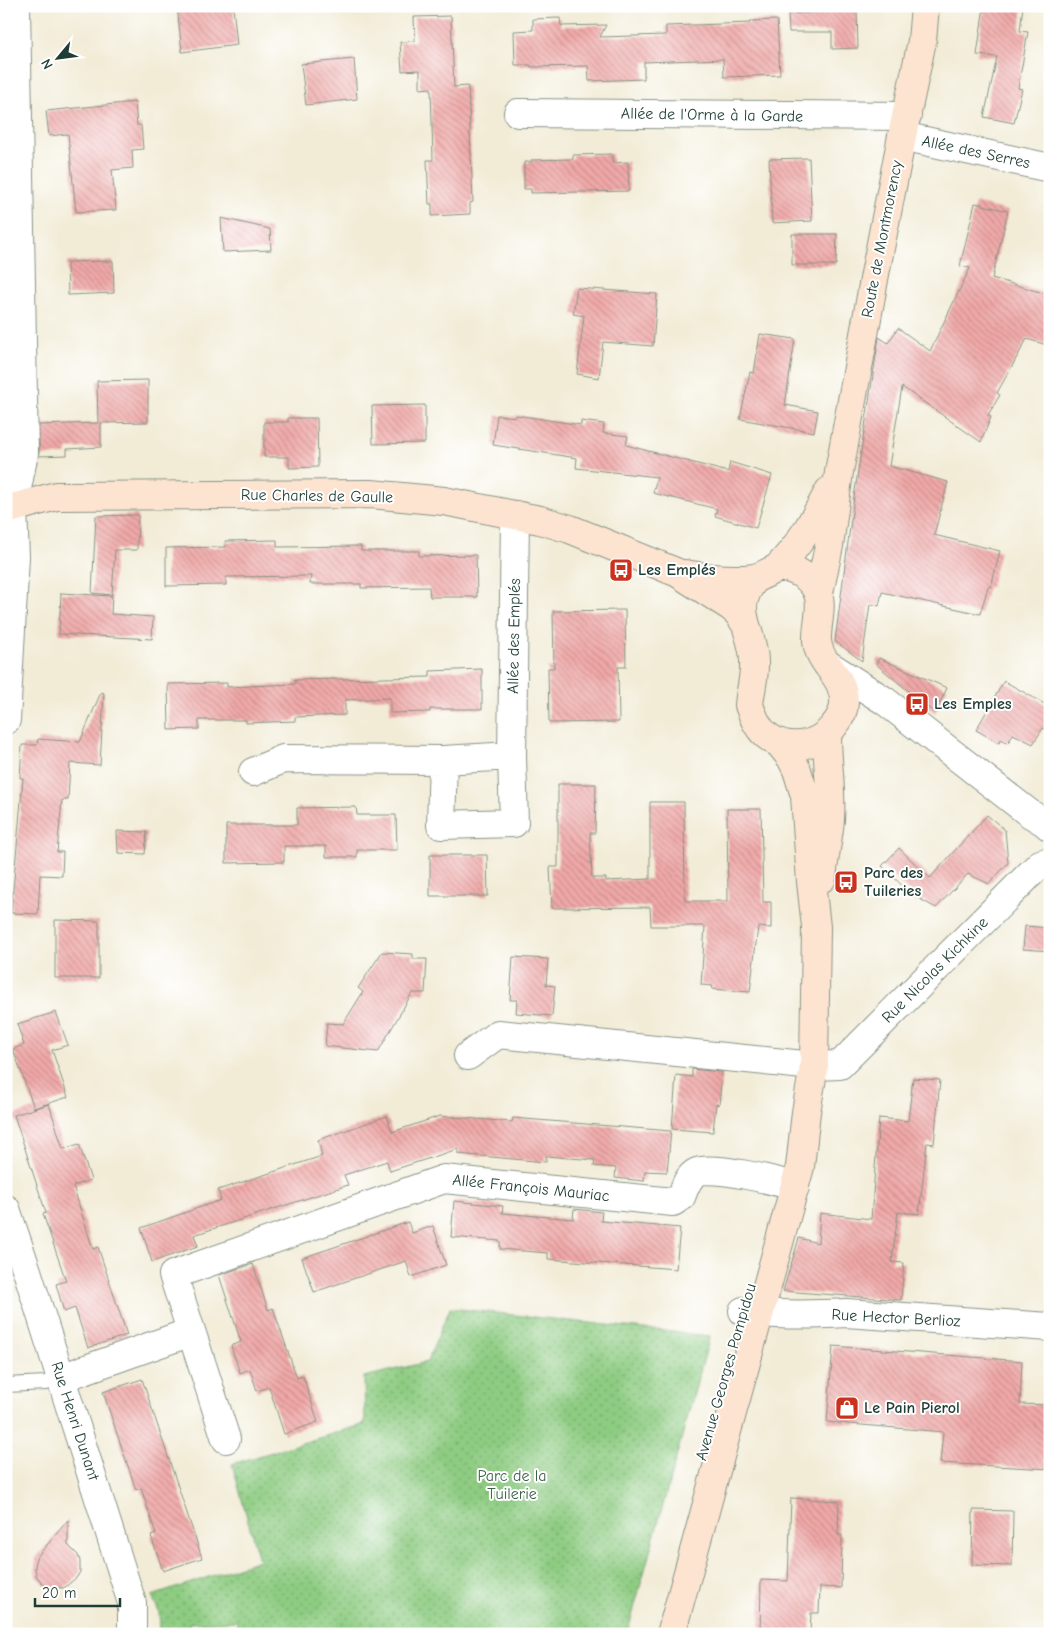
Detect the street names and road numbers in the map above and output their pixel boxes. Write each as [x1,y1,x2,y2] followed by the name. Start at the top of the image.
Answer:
[621,104,803,126] street label: Allée de l'Orme à la Garde
[920,132,1032,172] street label: Allée des Serres
[858,158,906,319] street label: Route de Montmorency
[241,486,393,506] street label: Rue Charles de Gaulle
[504,578,524,694] street label: Allée des Emplés
[878,913,992,1027] street label: Rue Nicolas Kichkine
[452,1171,611,1205] street label: Allée François Mauriac
[692,1281,760,1463] street label: Avenue Georges Pompidou
[831,1306,961,1330] street label: Rue Hector Berlioz
[47,1359,103,1483] street label: Rue Henri Dunant

